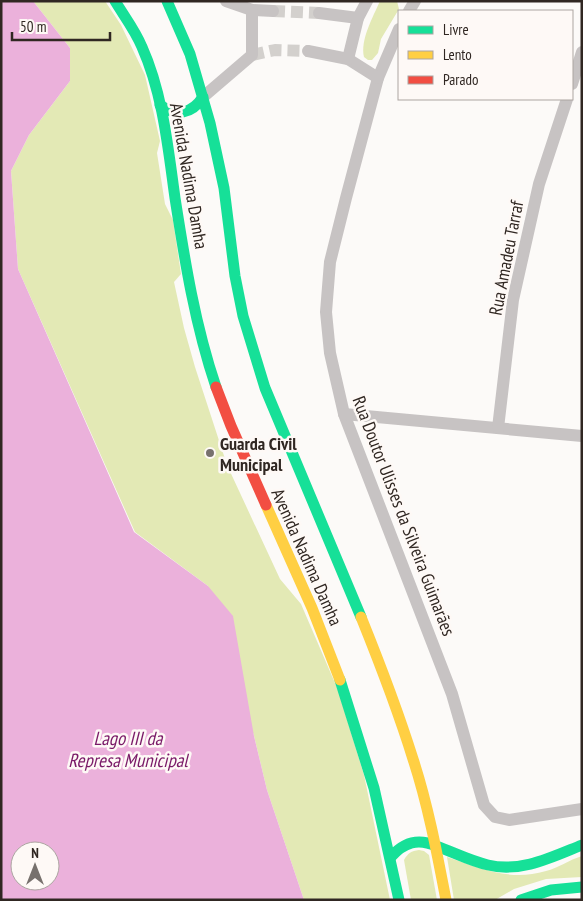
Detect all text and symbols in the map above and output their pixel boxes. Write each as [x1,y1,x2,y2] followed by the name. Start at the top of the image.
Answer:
[12,10,110,42] scale bar
[398,10,573,100] legend
[20,17,46,36] text: 50 m
[443,20,469,39] text: Livre
[443,45,472,64] text: Lento
[443,70,478,89] text: Parado
[165,101,213,251] street label: Avenida Nadima Damha
[484,197,529,317] street label: Rua Amadeu Tarraf
[348,393,460,639] street label: Rua Doutor Ulisses da Silveira Guimarães
[220,432,297,476] place label: Guarda Civil Municipal
[204,447,216,459] marker: Guarda Civil Municipal
[266,485,348,629] street label: Avenida Nadima Damha
[68,726,189,772] water label: Lago III da Represa Municipal
[10,841,60,891] north arrow
[31,844,39,862] text: N

